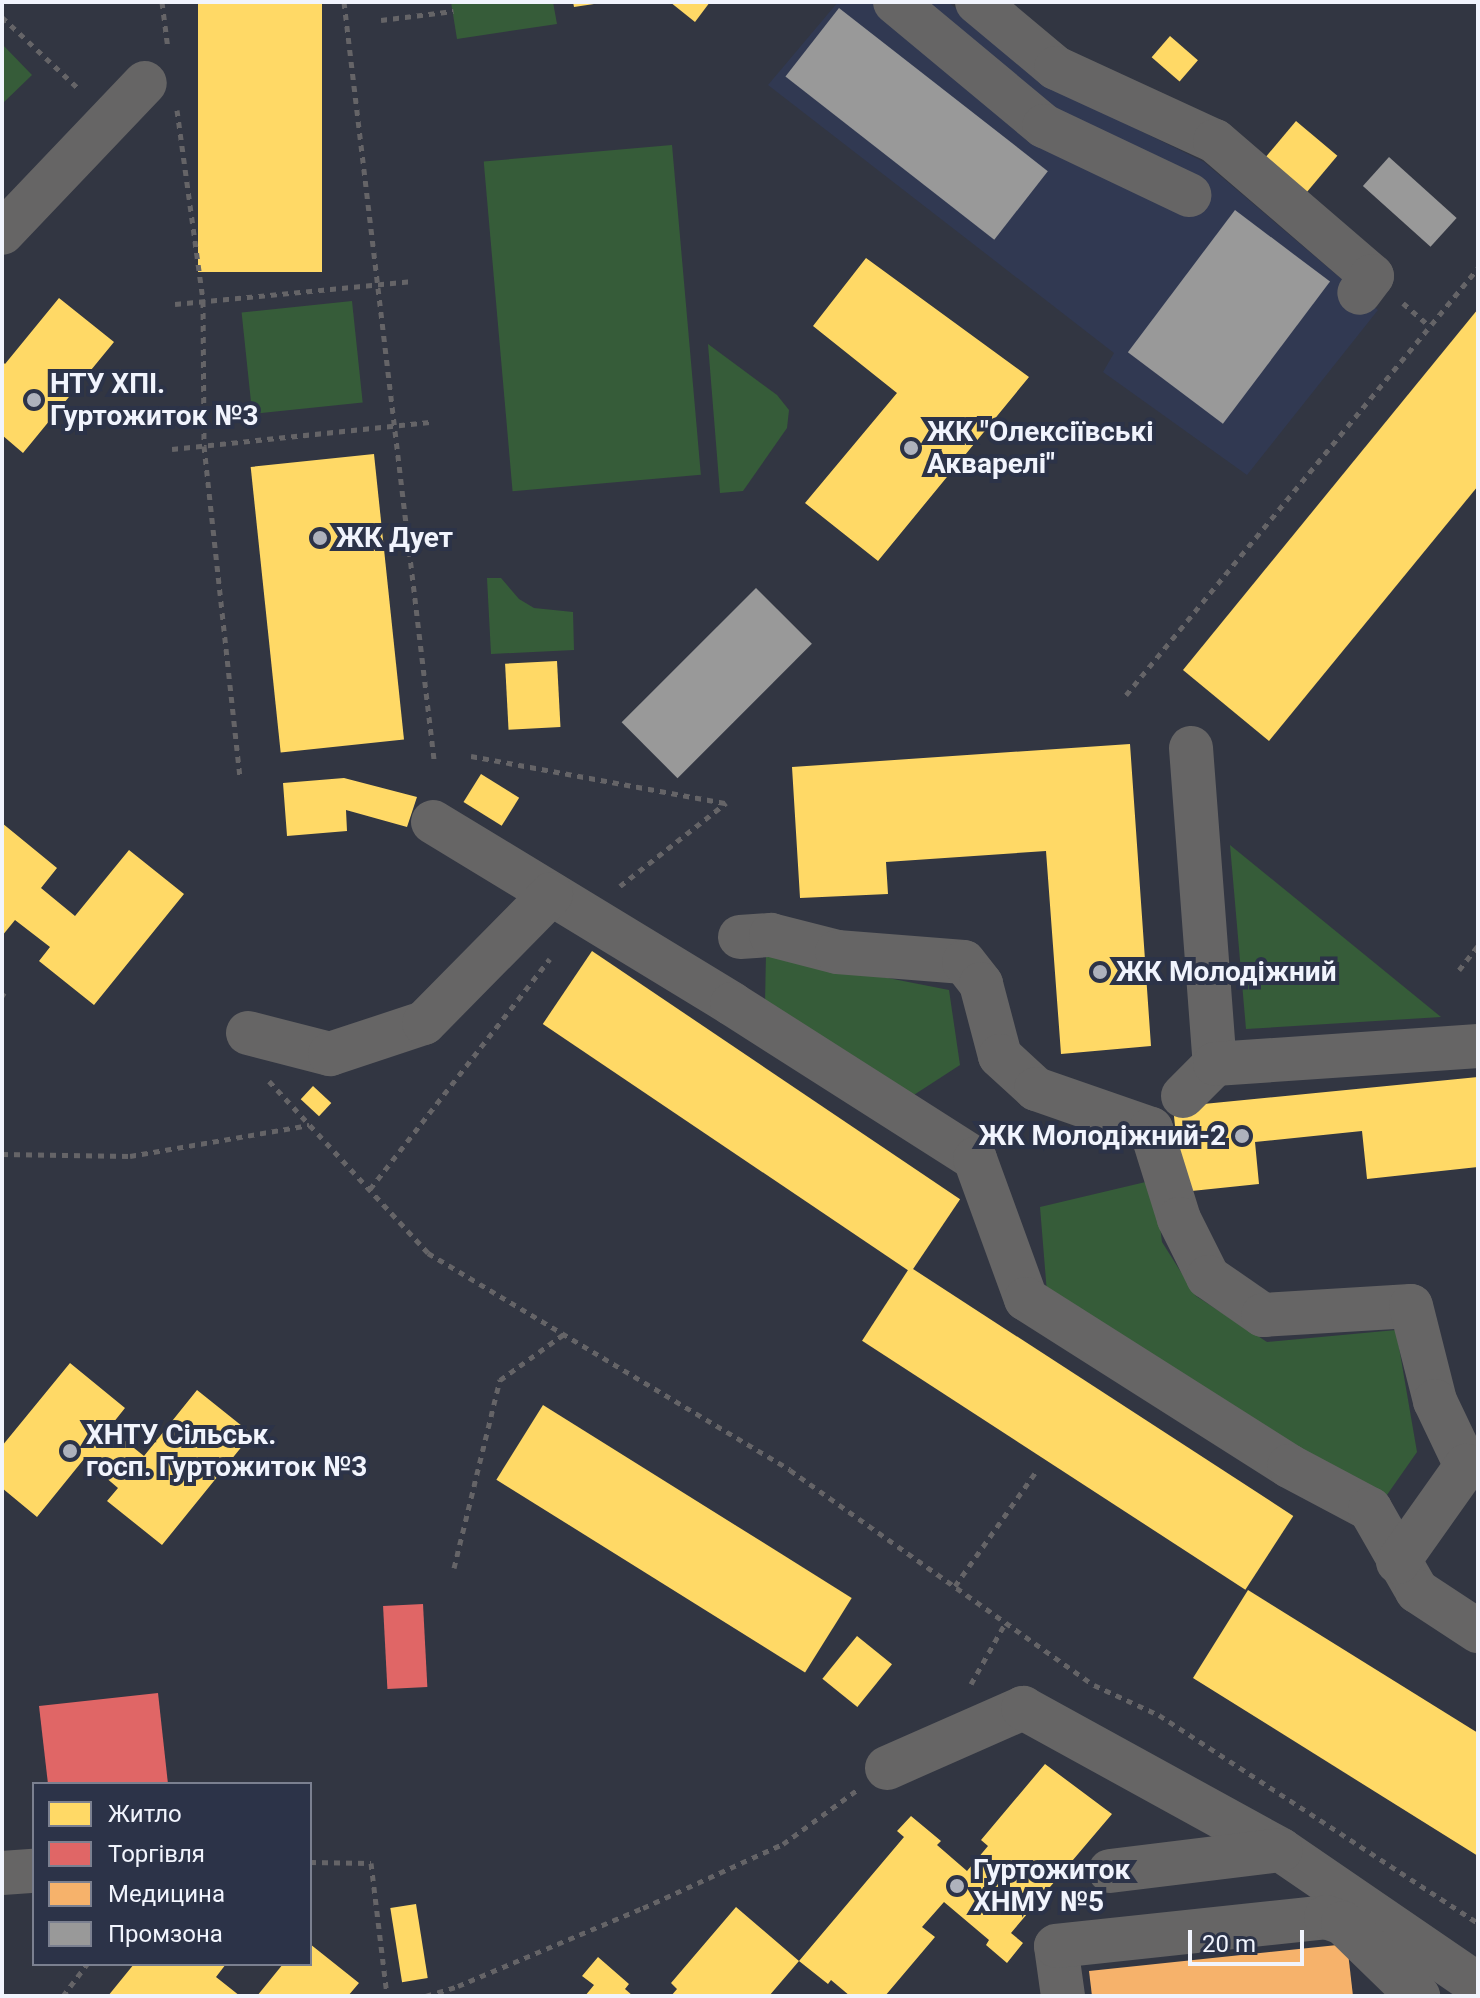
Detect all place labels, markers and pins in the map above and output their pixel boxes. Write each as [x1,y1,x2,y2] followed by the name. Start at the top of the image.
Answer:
[50,367,259,433] place label: НТУ ХПІ. Гуртожиток №3
[25,391,43,409] marker: НТУ ХПІ. Гуртожиток №3
[927,415,1154,481] place label: ЖК "Олексіївські Акварелі"
[902,439,920,457] marker: ЖК "Олексіївські Акварелі"
[336,521,453,555] place label: ЖК Дует
[311,529,329,547] marker: ЖК Дует
[1116,955,1336,989] place label: ЖК Молодіжний
[1091,963,1109,981] marker: ЖК Молодіжний
[978,1119,1226,1153] place label: ЖК Молодіжний-2
[1233,1127,1251,1145] marker: ЖК Молодіжний-2
[86,1418,367,1484] place label: ХНТУ Сільськ. госп. Гуртожиток №3
[61,1442,79,1460] marker: ХНТУ Сільськ. госп. Гуртожиток №3
[973,1853,1130,1919] place label: Гуртожиток ХНМУ №5
[948,1877,966,1895] marker: Гуртожиток ХНМУ №5

